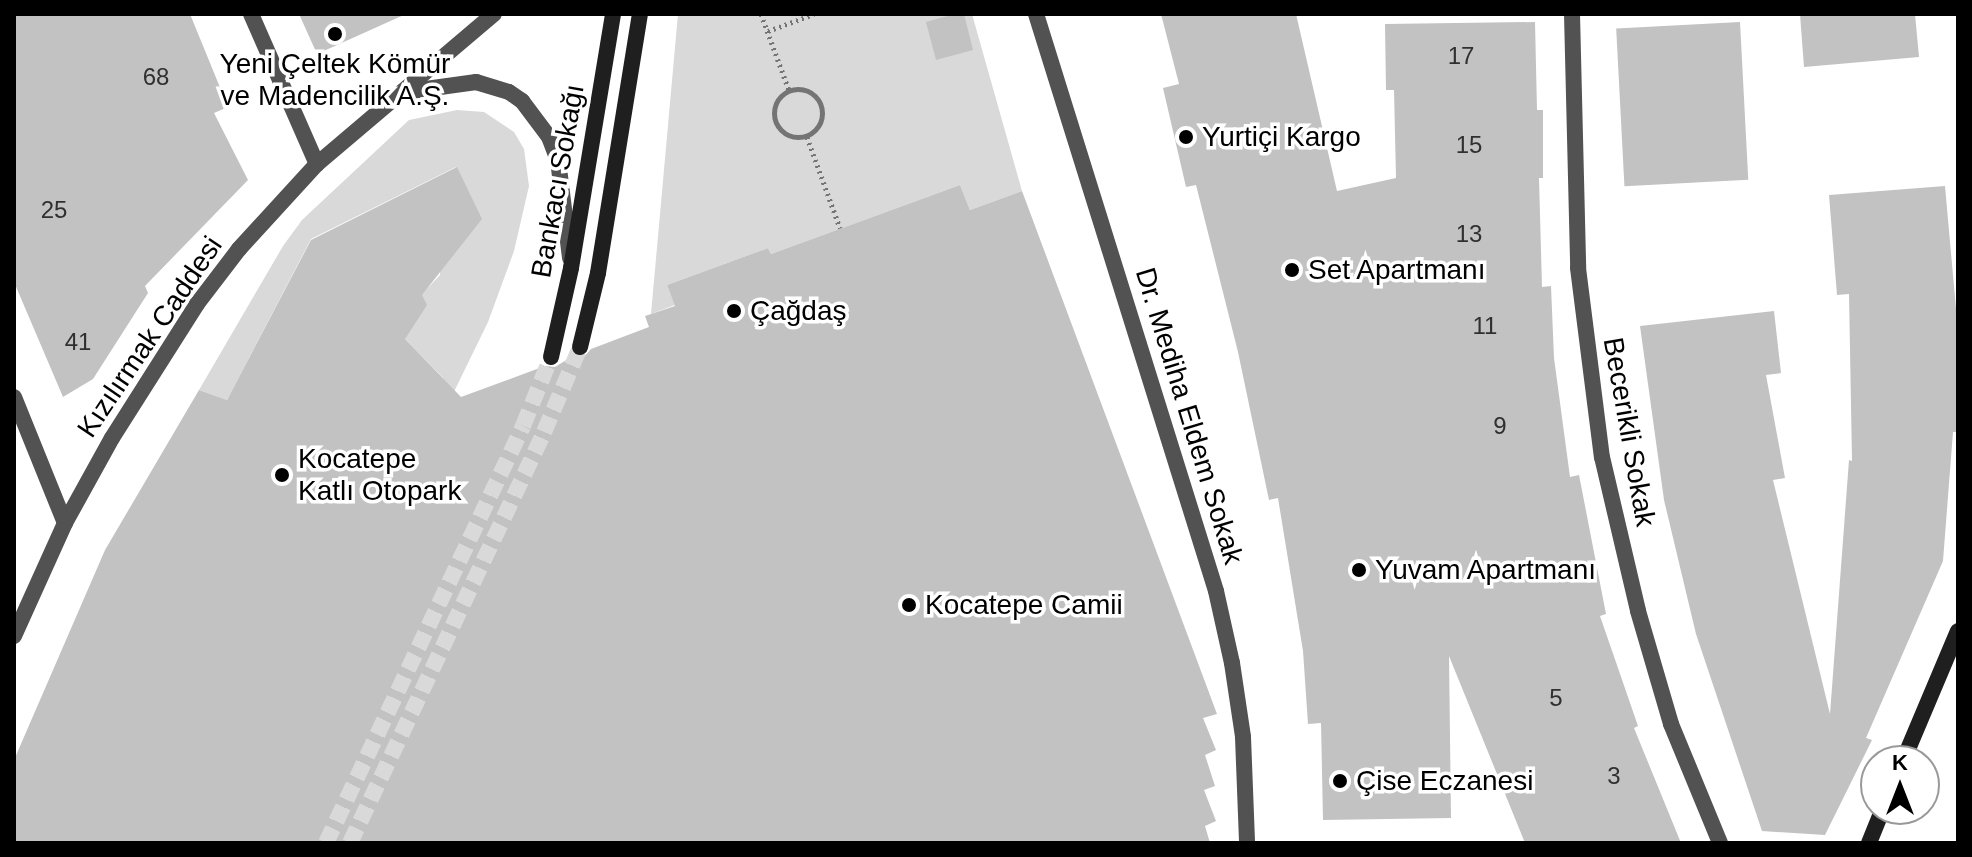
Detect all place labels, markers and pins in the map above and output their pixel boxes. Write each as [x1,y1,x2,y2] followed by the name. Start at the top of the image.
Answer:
[326,25,344,43] marker: Yeni Çeltek Kömür ve Madencilik A.Ş.
[220,47,450,113] place label: Yeni Çeltek Kömür ve Madencilik A.Ş.
[1202,120,1361,154] place label: Yurtiçi Kargo
[1177,128,1195,146] marker: Yurtiçi Kargo
[1308,253,1487,287] place label: Set Apartmanı
[1283,261,1301,279] marker: Set Apartmanı
[750,294,847,328] place label: Çağdaş
[725,302,743,320] marker: Çağdaş
[298,442,461,508] place label: Kocatepe Katlı Otopark
[273,466,291,484] marker: Kocatepe Katlı Otopark
[1375,553,1598,587] place label: Yuvam Apartmanı
[1350,561,1368,579] marker: Yuvam Apartmanı
[925,588,1123,622] place label: Kocatepe Camii
[900,596,918,614] marker: Kocatepe Camii
[1356,764,1533,798] place label: Çise Eczanesi
[1331,772,1349,790] marker: Çise Eczanesi

